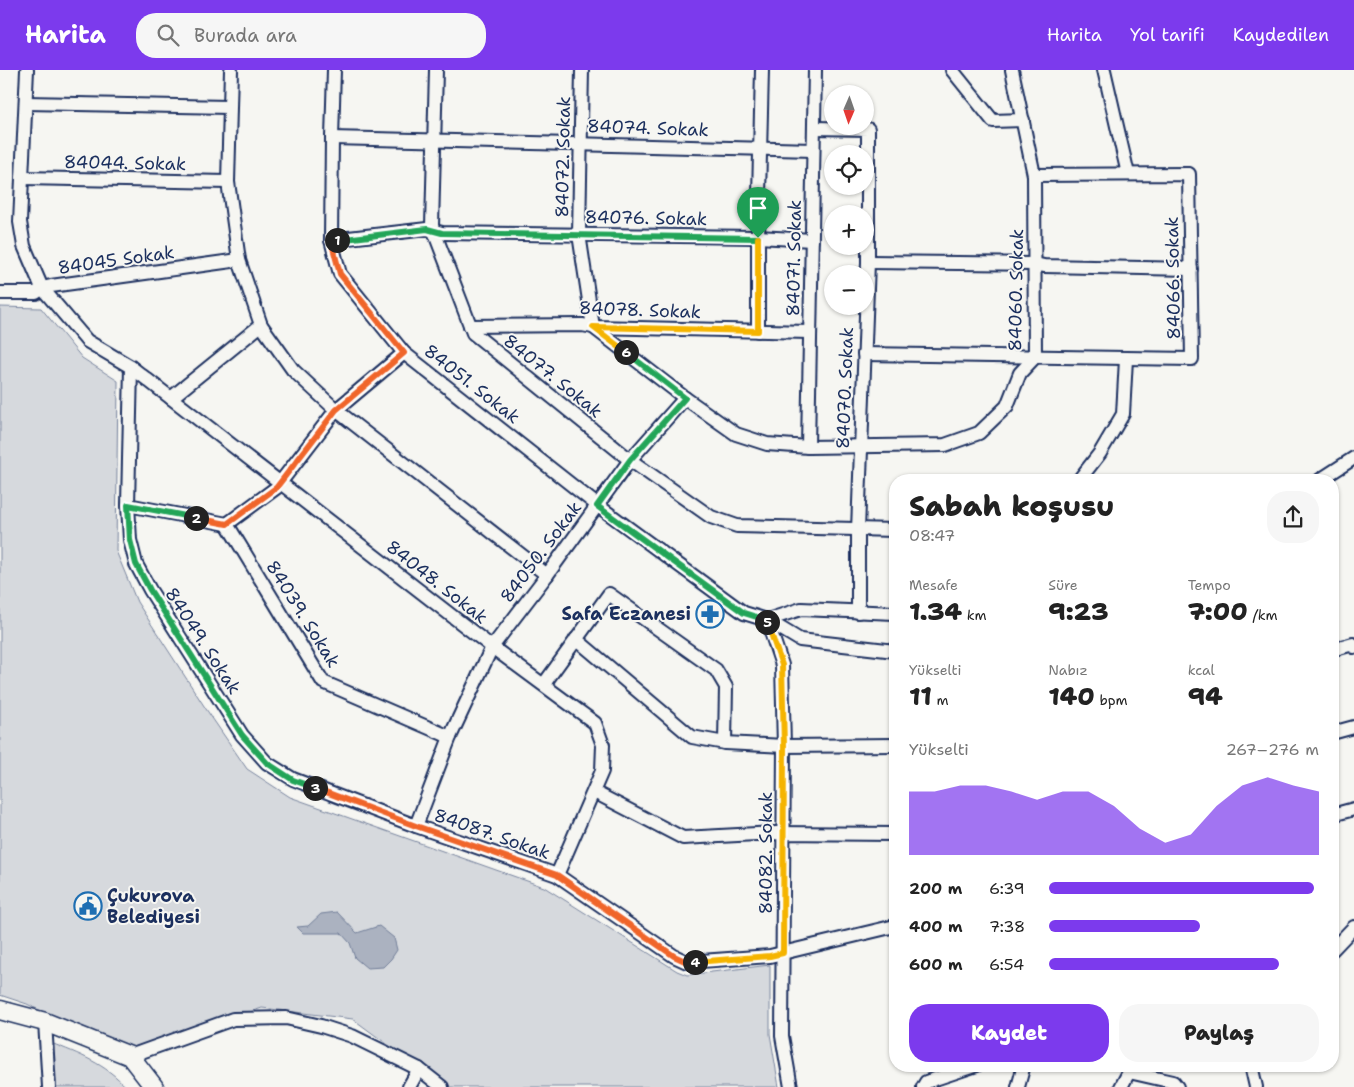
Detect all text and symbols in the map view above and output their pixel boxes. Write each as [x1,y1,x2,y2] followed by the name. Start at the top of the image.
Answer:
[136,13,486,58] search box
[25,19,106,51] text: Harita
[154,21,182,49] icon: search
[194,23,297,48] text: Burada ara
[1047,23,1102,47] text: Harita
[1130,23,1205,47] text: Yol tarifi
[1233,23,1329,47] text: Kaydedilen
[824,85,874,135] north arrow
[824,85,874,315] map controls
[550,96,576,218] street label: 84072. Sokak
[587,114,709,142] street label: 84074. Sokak
[824,145,874,195] button: locate
[64,150,186,176] street label: 84044. Sokak
[737,187,779,238] pin
[744,194,772,222] icon: arrive
[781,200,807,316] street label: 84071. Sokak
[585,205,707,231] street label: 84076. Sokak
[824,205,874,255] button: +
[1160,216,1186,340] street label: 84066. Sokak
[324,228,350,252] pin: 1
[1003,229,1029,351] street label: 84060. Sokak
[334,231,341,249] text: 1
[56,240,176,280] street label: 84045 Sokak
[824,265,874,315] button: −
[579,296,701,324] street label: 84078. Sokak
[831,327,859,449] street label: 84070. Sokak
[499,329,607,423] street label: 84077. Sokak
[419,339,525,429] street label: 84051. Sokak
[614,340,638,364] pin: 6
[622,343,631,361] text: 6
[909,487,1114,525] text: Sabah koşusu
[1267,491,1319,543] button: share
[495,496,587,608] street label: 84050. Sokak
[184,506,208,530] pin: 2
[192,509,201,527] text: 2
[909,525,955,546] text: 08:47
[381,535,493,629] street label: 84048. Sokak
[260,556,346,672] street label: 84039. Sokak
[909,576,958,594] text: Mesafe
[1048,576,1078,594] text: Süre
[1188,576,1231,594] text: Tempo
[160,583,246,699] street label: 84049. Sokak
[909,594,962,628] text: 1.34
[1048,594,1109,628] text: 9:23
[1188,594,1248,628] text: 7:00
[695,599,725,629] pharmacy icon: Safa Eczanesi
[561,602,691,626] place label: Safa Eczanesi
[962,606,987,624] text: km
[1248,606,1277,624] text: /km
[754,610,780,634] pin: 5
[763,613,772,631] text: 5
[909,661,961,679] text: Yükselti
[1048,661,1088,679] text: Nabız
[1188,661,1215,679] text: kcal
[909,679,932,713] text: 11
[1048,679,1095,713] text: 140
[1188,679,1223,713] text: 94
[932,691,949,709] text: m
[1095,691,1128,709] text: bpm
[909,739,969,760] text: Yükselti
[1226,739,1319,760] text: 267–276 m
[302,776,328,800] pin: 3
[311,779,320,797] text: 3
[754,792,778,914] street label: 84082. Sokak
[431,803,553,865] street label: 84087. Sokak
[909,878,962,899] text: 200 m
[989,878,1025,899] text: 6:39
[107,884,200,929] place label: Çukurova Belediyesi
[73,891,103,921] public building icon: Çukurova Belediyesi
[909,916,963,937] text: 400 m
[989,916,1025,937] text: 7:38
[682,950,708,974] pin: 4
[691,953,700,971] text: 4
[909,954,963,975] text: 600 m
[989,954,1024,975] text: 6:54
[909,1004,1109,1062] button: Kaydet
[1119,1004,1319,1062] button: Paylaş

